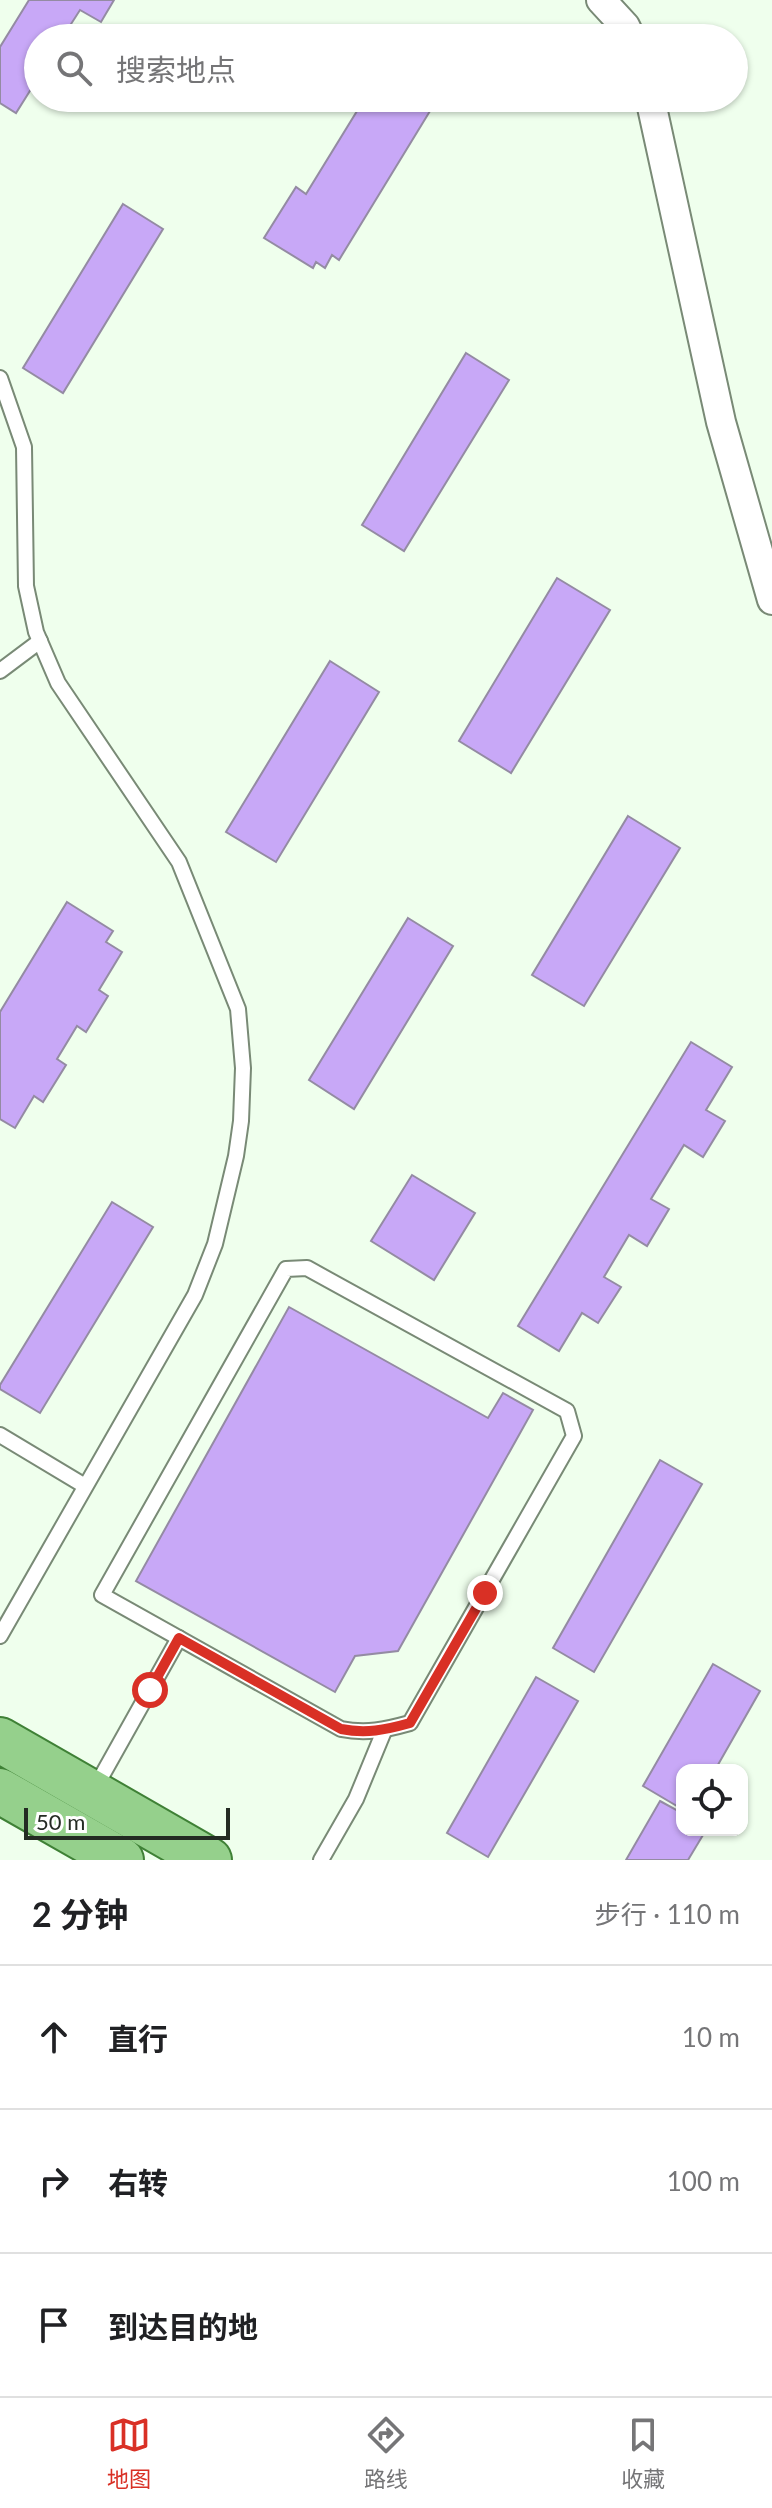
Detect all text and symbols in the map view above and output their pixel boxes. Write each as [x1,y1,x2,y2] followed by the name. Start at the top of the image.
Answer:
[24,24,748,112] search box
[52,46,96,90] icon: search
[116,51,236,87] text: 搜索地点
[467,1575,503,1611] route end
[132,1672,168,1708] route start
[676,1764,748,1836] map controls
[676,1764,748,1836] button: locate
[24,1804,230,1840] scale bar
[36,1808,85,1835] text: 50 m
[32,1893,128,1934] text: 2 分钟
[595,1898,740,1930] text: 步行 · 110 m
[32,2015,76,2059] icon: ahead
[108,2020,168,2056] text: 直行
[682,2021,740,2053] text: 10 m
[32,2159,76,2203] icon: right
[108,2164,168,2200] text: 右转
[667,2165,740,2197] text: 100 m
[32,2303,76,2347] icon: arrive
[108,2308,258,2344] text: 到达目的地
[107,2413,151,2493] tab: 地图
[364,2413,408,2493] tab: 路线
[621,2413,665,2493] tab: 收藏

